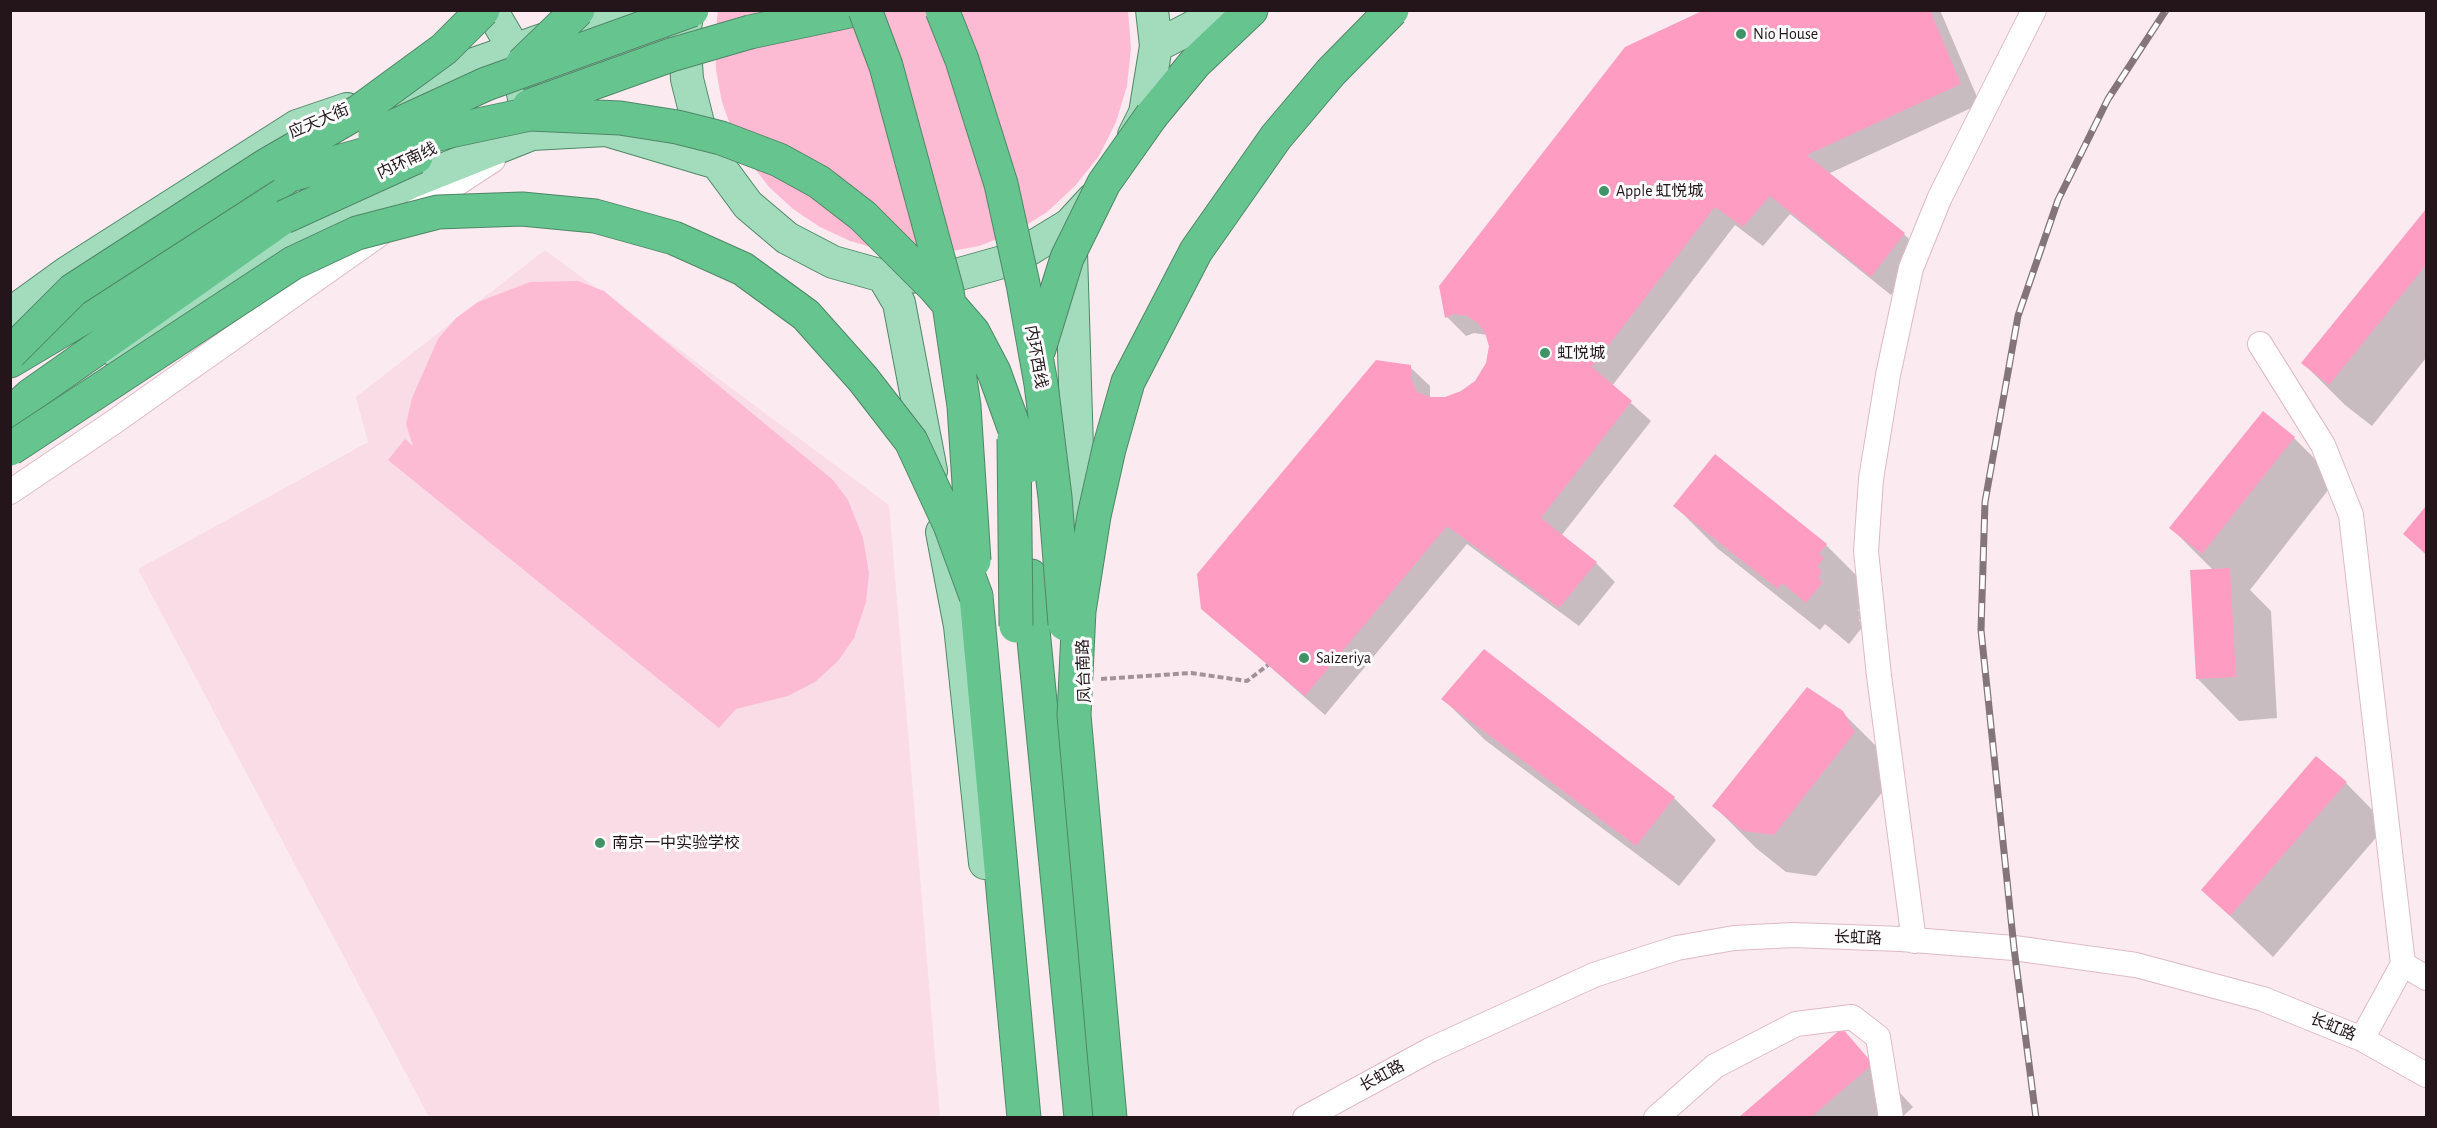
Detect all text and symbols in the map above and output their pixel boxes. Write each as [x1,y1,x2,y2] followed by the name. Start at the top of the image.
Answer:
[1753,24,1818,44] place label: Nio House
[1734,27,1748,41] marker: Nio House
[286,100,352,142] street label: 应天大街
[374,139,440,183] street label: 内环南线
[1616,181,1703,201] place label: Apple 虹悦城
[1597,184,1611,198] marker: Apple 虹悦城
[1021,324,1051,390] street label: 内环西线
[1557,343,1605,363] place label: 虹悦城
[1538,346,1552,360] marker: 虹悦城
[1073,639,1095,703] street label: 凤台南路
[1316,648,1371,668] place label: Saizeriya
[1297,651,1311,665] marker: Saizeriya
[612,833,740,853] place label: 南京一中实验学校
[593,836,607,850] marker: 南京一中实验学校
[1834,928,1882,948] street label: 长虹路
[2307,1009,2359,1045] street label: 长虹路
[1356,1056,1408,1096] street label: 长虹路

